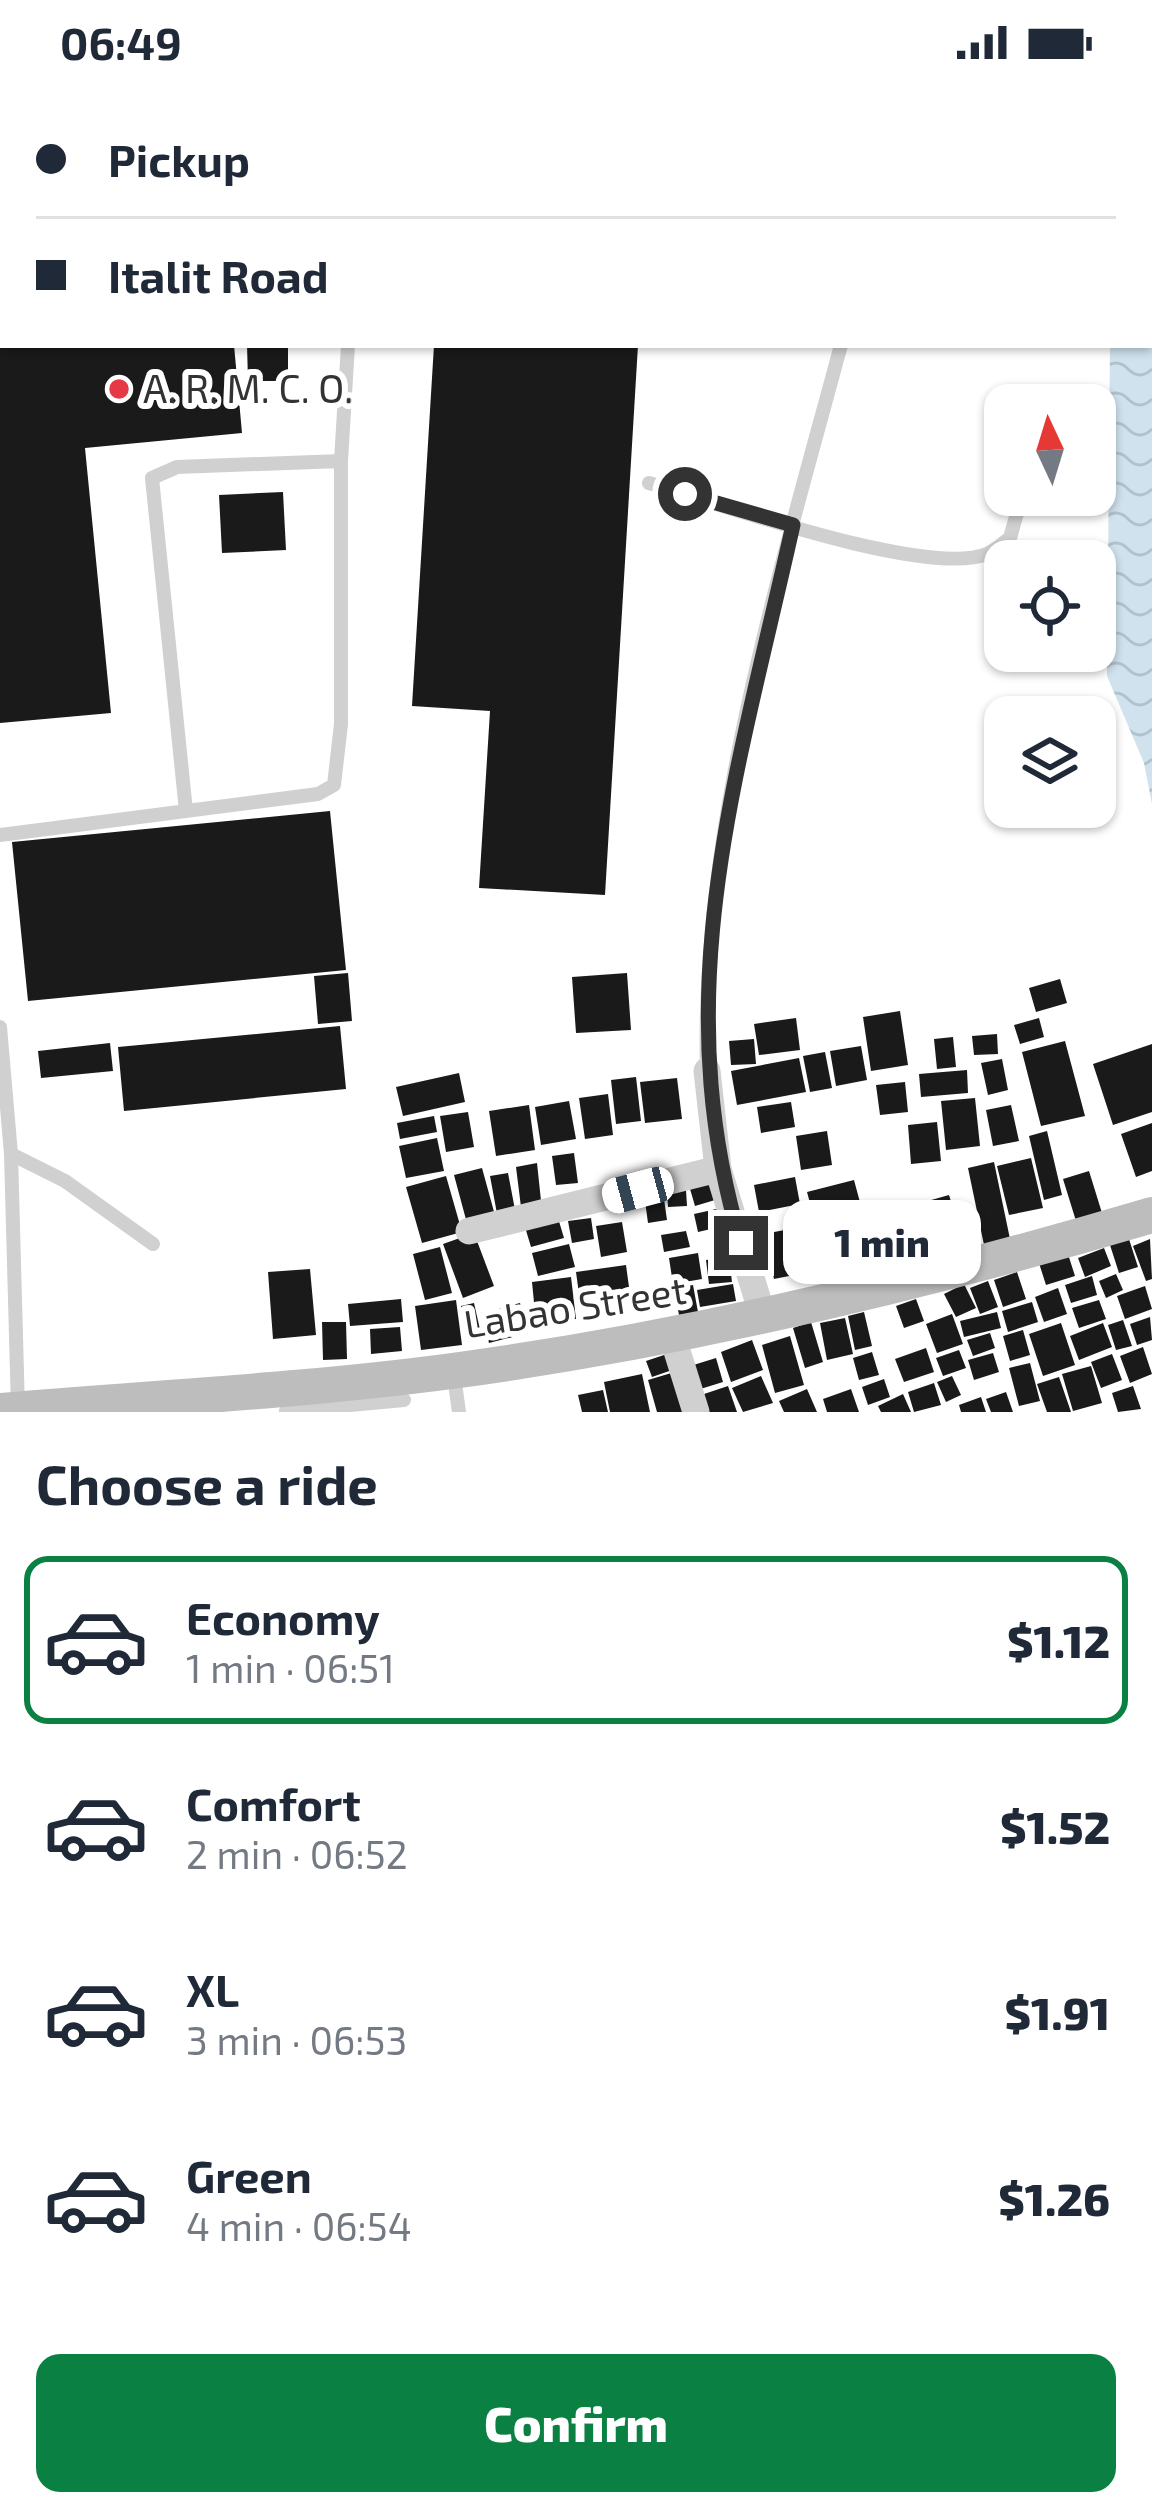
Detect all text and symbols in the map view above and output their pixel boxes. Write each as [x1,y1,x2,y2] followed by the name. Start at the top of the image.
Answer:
[60,15,182,69] text: 06:49
[108,132,250,186] text: Pickup
[108,248,329,302] text: Italit Road
[143,364,353,411] place label: A. R. M. C. O.
[106,376,132,402] marker: A. R. M. C. O.
[984,384,1116,516] north arrow
[984,384,1116,828] map controls
[658,467,712,521] route start
[984,540,1116,672] button: locate
[984,696,1116,828] button: layers
[599,1163,677,1217] car
[783,1201,981,1285] callout: 1 min
[714,1216,768,1270] route end
[834,1218,930,1265] text: 1 min
[460,1265,689,1346] street label: Labao Street
[36,1451,378,1516] text: Choose a ride
[42,1586,150,1694] icon: car
[186,1590,380,1644] text: Economy
[1007,1613,1110,1667] text: $1.12
[186,1644,395,1691] text: 1 min · 06:51
[42,1772,150,1880] icon: car
[186,1776,361,1830] text: Comfort
[1000,1799,1110,1853] text: $1.52
[186,1830,408,1877] text: 2 min · 06:52
[42,1958,150,2066] icon: car
[186,1962,239,2016] text: XL
[1005,1985,1110,2039] text: $1.91
[186,2016,407,2063] text: 3 min · 06:53
[42,2144,150,2252] icon: car
[186,2148,312,2202] text: Green
[998,2171,1110,2225] text: $1.26
[186,2202,412,2249] text: 4 min · 06:54
[36,2354,1116,2492] button: Confirm

